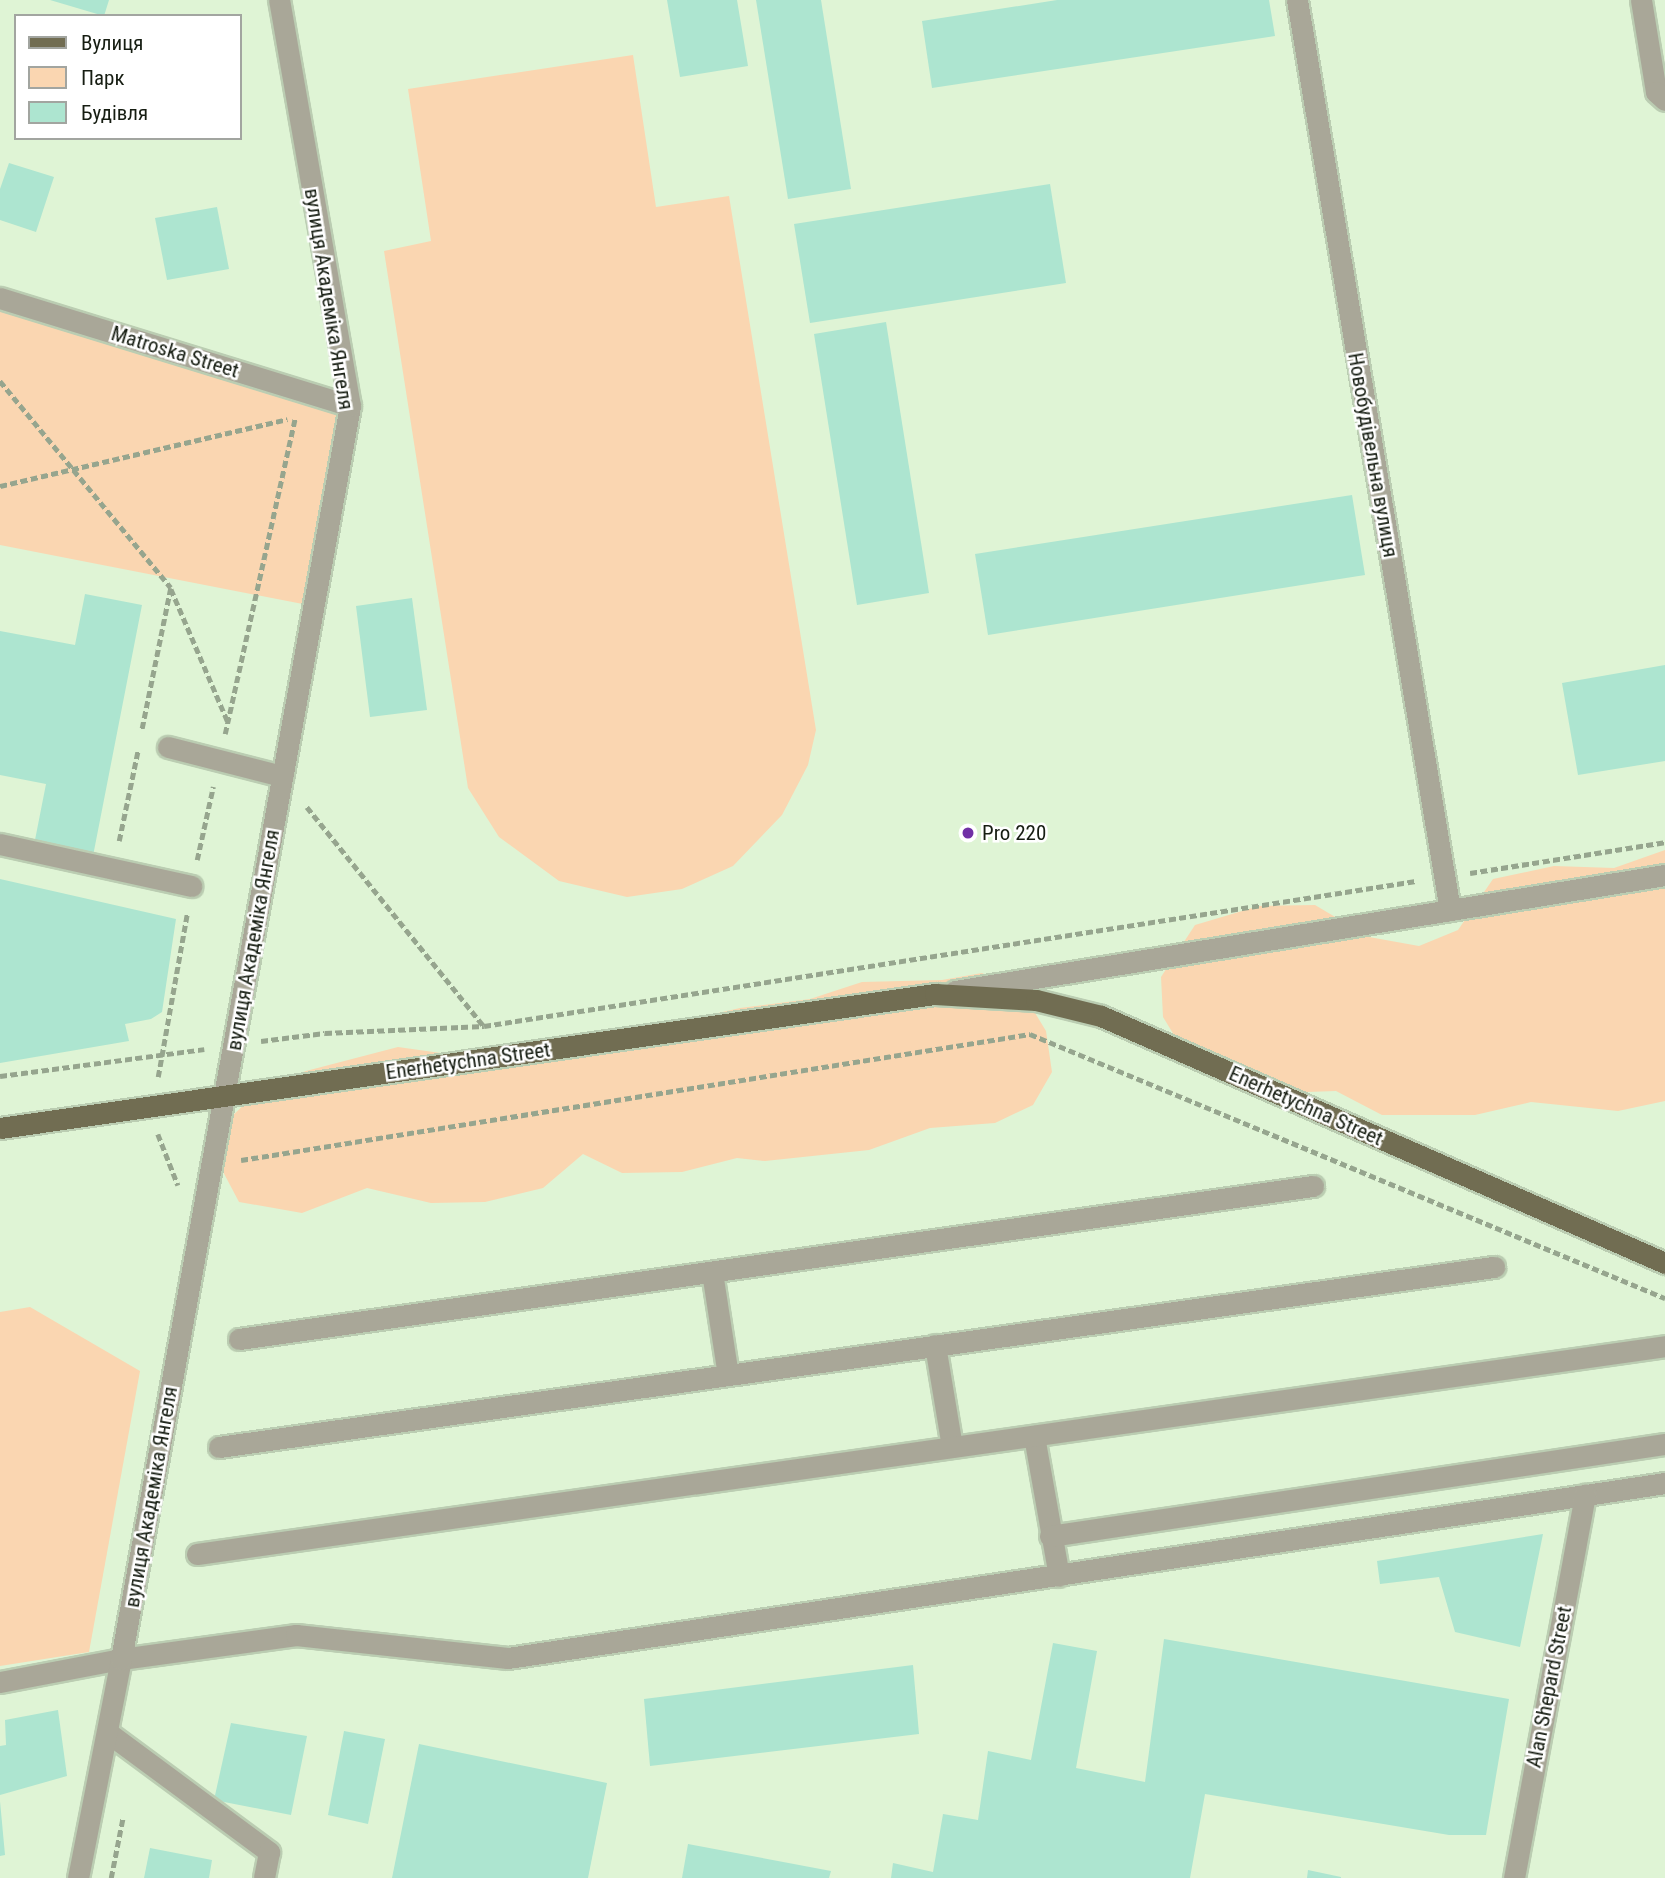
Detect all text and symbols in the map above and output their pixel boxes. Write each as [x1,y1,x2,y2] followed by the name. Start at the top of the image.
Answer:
[14,14,242,140] legend
[81,31,143,55] text: Вулиця
[81,66,125,90] text: Парк
[81,101,148,125] text: Будівля
[299,187,359,411] street label: вулиця Академіка Янгеля
[108,321,242,383] street label: Matroska Street
[1343,351,1403,559] street label: Новобудівельна вулиця
[982,820,1046,846] place label: Pro 220
[960,825,976,841] marker: Pro 220
[221,828,285,1052] street label: вулиця Академіка Янгеля
[384,1037,552,1085] street label: Enerhetychna Street
[1225,1061,1387,1151] street label: Enerhetychna Street
[119,1385,183,1609] street label: вулиця Академіка Янгеля
[1521,1604,1577,1770] street label: Alan Shepard Street

